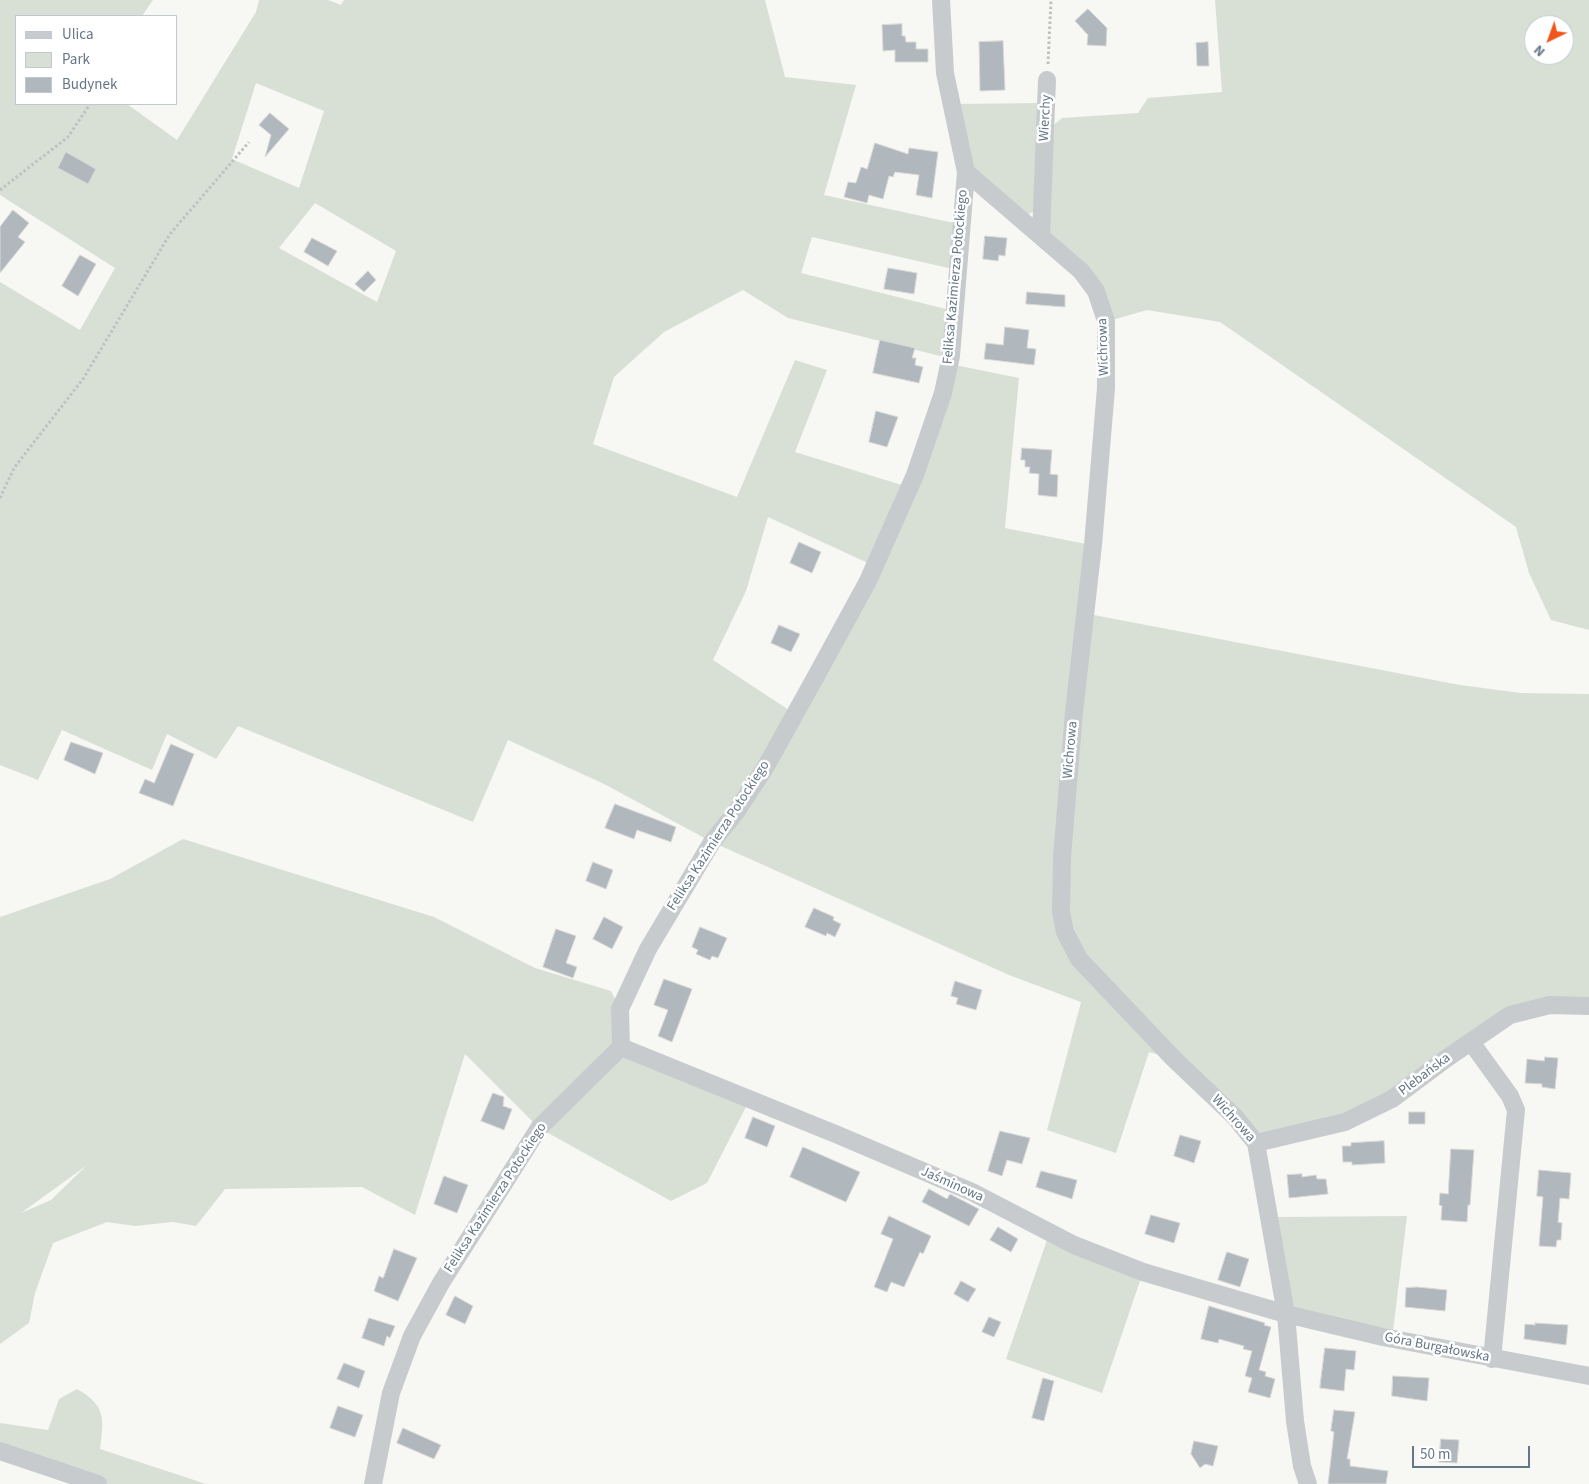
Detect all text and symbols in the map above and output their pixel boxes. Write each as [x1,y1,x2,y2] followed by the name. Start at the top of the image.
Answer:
[15,15,178,105] legend
[1524,15,1574,65] north arrow
[62,24,93,45] text: Ulica
[1529,40,1550,61] text: N
[62,49,90,70] text: Park
[62,74,117,95] text: Budynek
[1036,94,1056,142] street label: Wierchy
[940,189,972,365] street label: Feliksa Kazimierza Potockiego
[1095,318,1113,376] street label: Wichrowa
[1060,721,1082,779] street label: Wichrowa
[664,758,774,914] street label: Feliksa Kazimierza Potockiego
[1396,1050,1454,1100] street label: Plebańska
[1207,1092,1259,1146] street label: Wichrowa
[441,1120,551,1276] street label: Feliksa Kazimierza Potockiego
[918,1164,986,1206] street label: Jaśminowa
[1383,1330,1491,1366] street label: Góra Burgałowska
[1414,1436,1532,1468] scale bar
[1420,1444,1450,1465] text: 50 m

